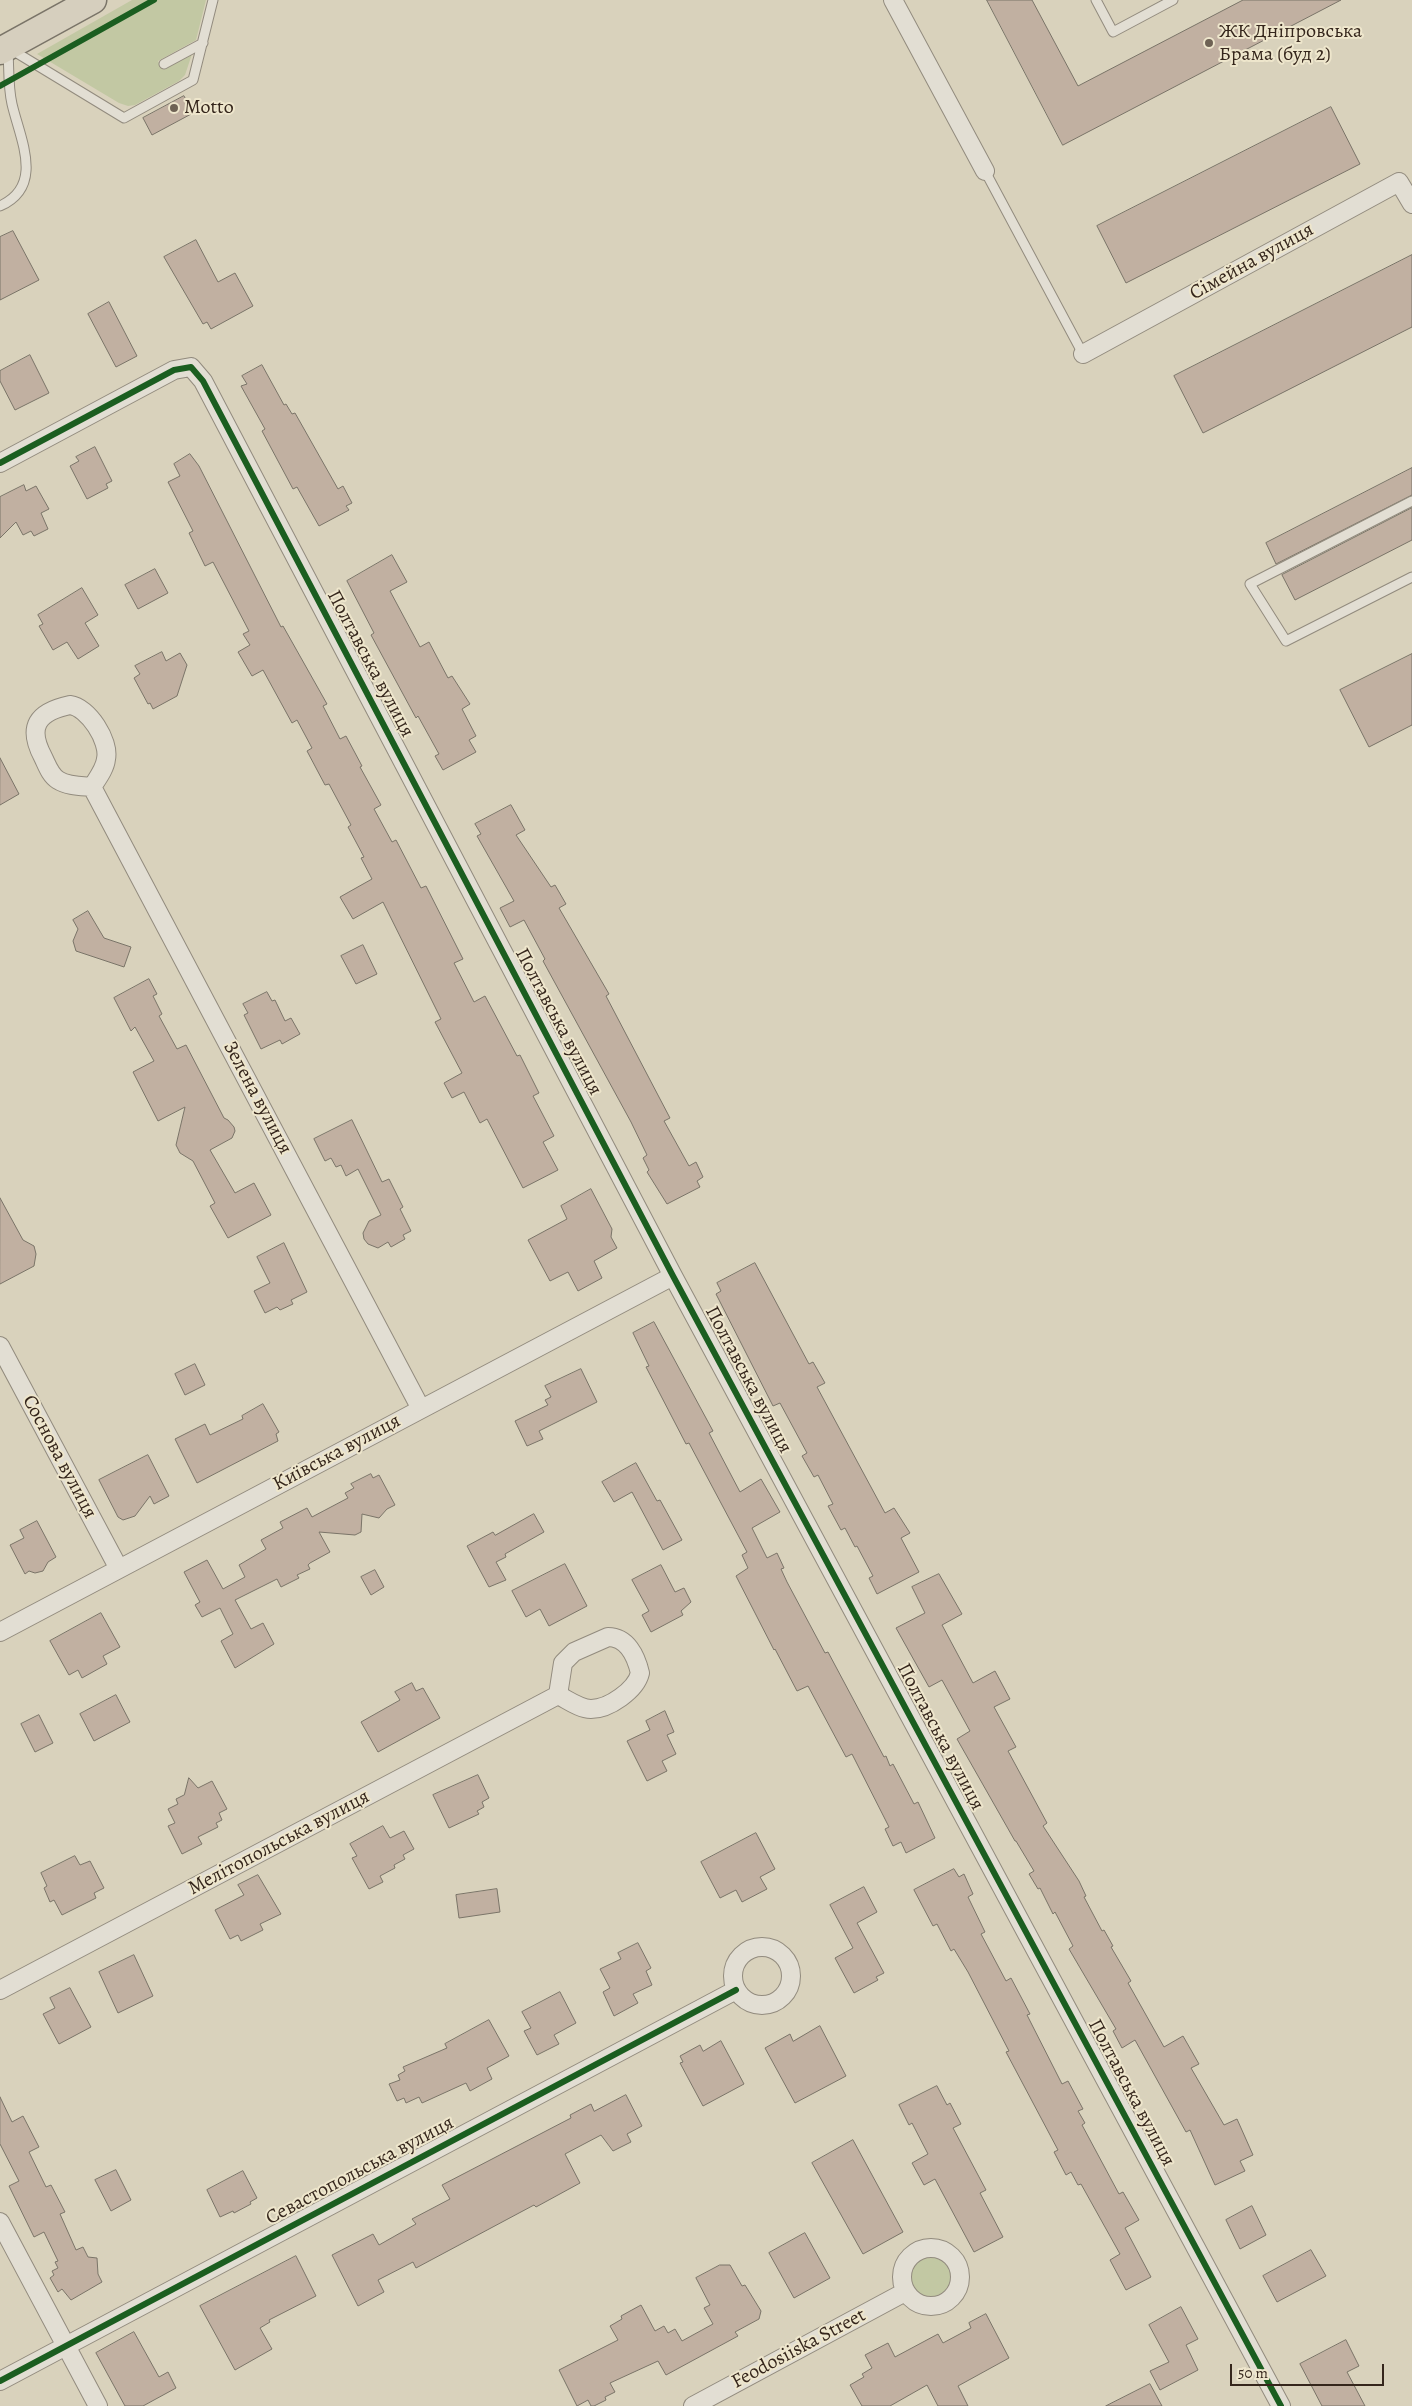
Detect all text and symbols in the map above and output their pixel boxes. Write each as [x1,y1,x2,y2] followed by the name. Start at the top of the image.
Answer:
[1219,20,1362,67] place label: ЖК Дніпровська Брама (буд 2)
[1203,37,1215,49] marker: ЖК Дніпровська Брама (буд 2)
[184,96,234,120] place label: Motto
[168,102,180,114] marker: Motto
[1186,218,1318,306] street label: Сімейна вулиця
[321,586,419,742] street label: Полтавська вулиця
[509,944,607,1100] street label: Полтавська вулиця
[217,1037,297,1159] street label: Зелена вулиця
[699,1302,797,1458] street label: Полтавська вулиця
[16,1391,102,1523] street label: Соснова вулиця
[269,1409,405,1497] street label: Київська вулиця
[891,1659,989,1815] street label: Полтавська вулиця
[184,1785,374,1901] street label: Мелітопольська вулиця
[1082,2015,1180,2171] street label: Полтавська вулиця
[262,2111,458,2231] street label: Севастопольська вулиця
[728,2304,870,2394] street label: Feodosiiska Street
[1232,2354,1386,2386] scale bar
[1238,2363,1268,2383] text: 50 m

